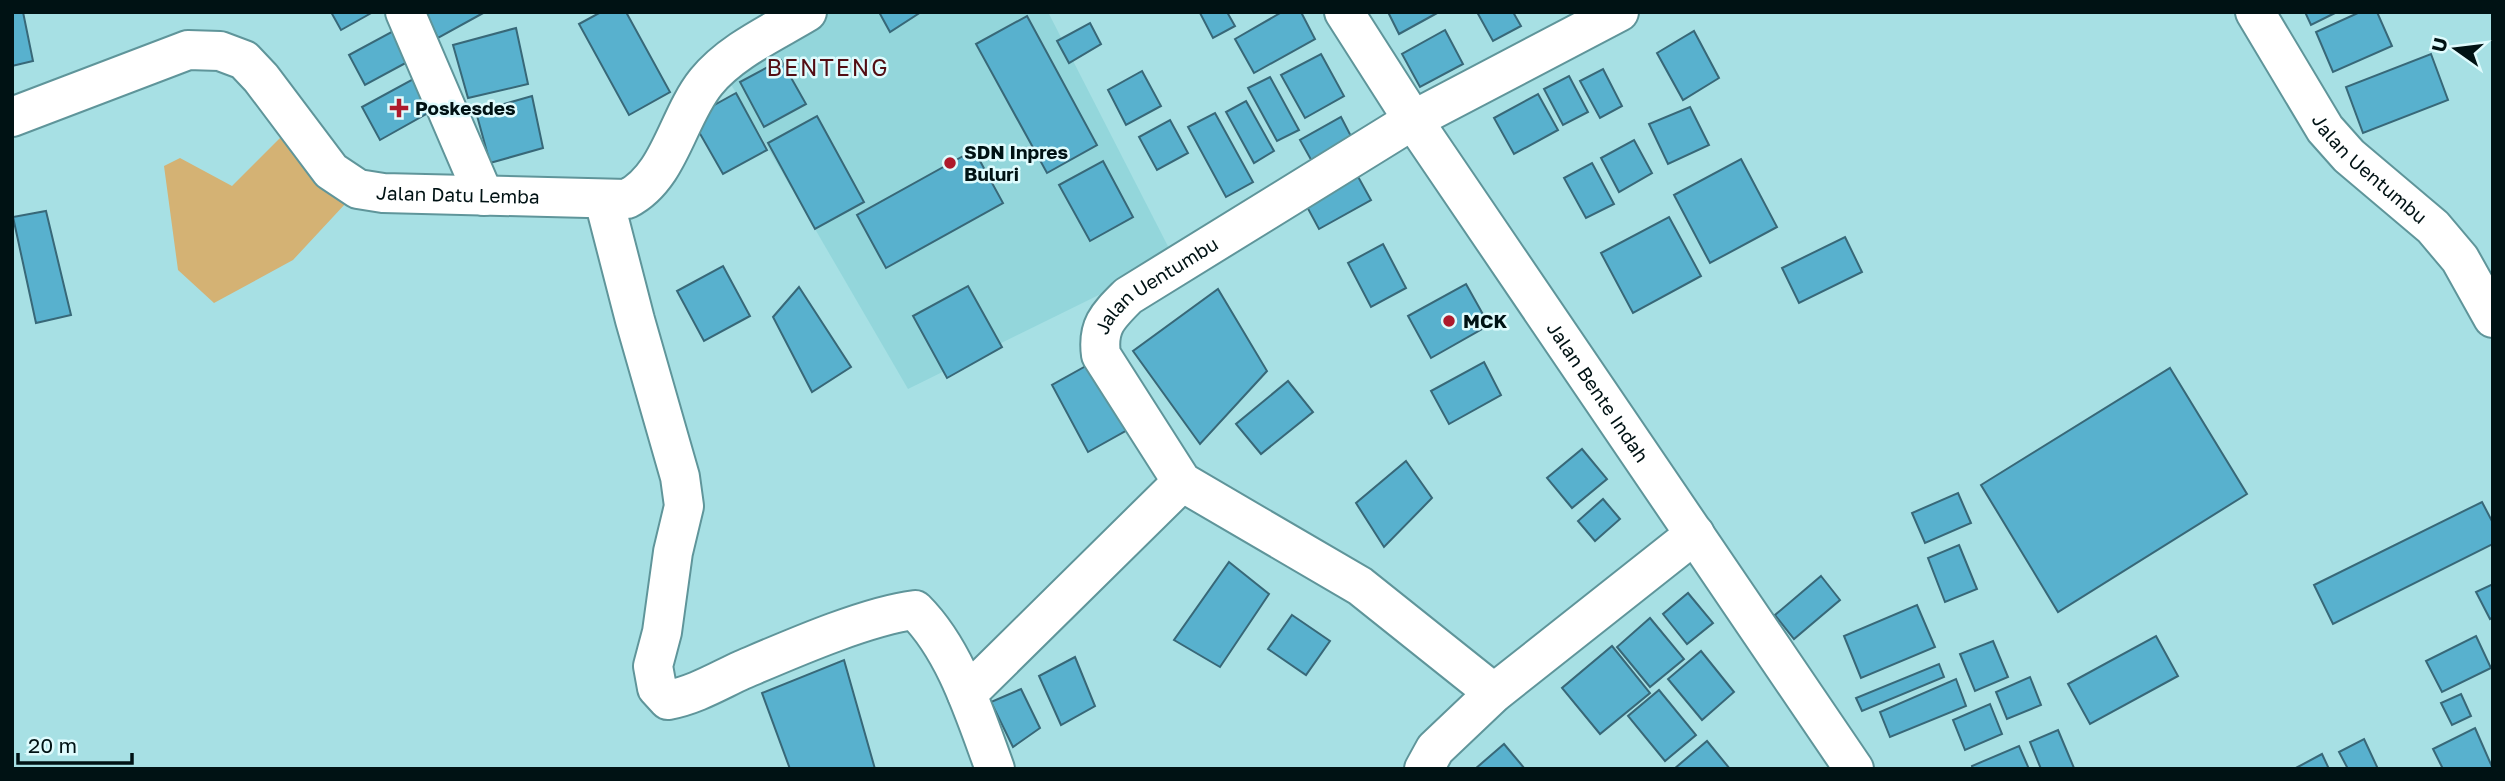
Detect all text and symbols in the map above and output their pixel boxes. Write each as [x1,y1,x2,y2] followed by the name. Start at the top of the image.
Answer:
[2421,14,2491,84] north arrow
[2426,35,2452,54] text: U
[767,53,889,81] district label: BENTENG
[415,96,516,119] place label: Poskesdes
[389,98,409,118] marker: Poskesdes
[2308,110,2432,228] street label: Jalan Uentumbu
[964,140,1068,185] place label: SDN Inpres Buluri
[942,155,958,171] marker: SDN Inpres Buluri
[375,180,540,208] street label: Jalan Datu Lemba
[1090,231,1222,337] street label: Jalan Uentumbu
[1463,309,1507,332] place label: MCK
[1441,313,1457,329] marker: MCK
[1542,317,1654,466] street label: Jalan Bente Indah
[18,722,131,766] scale bar
[28,732,77,758] text: 20 m

